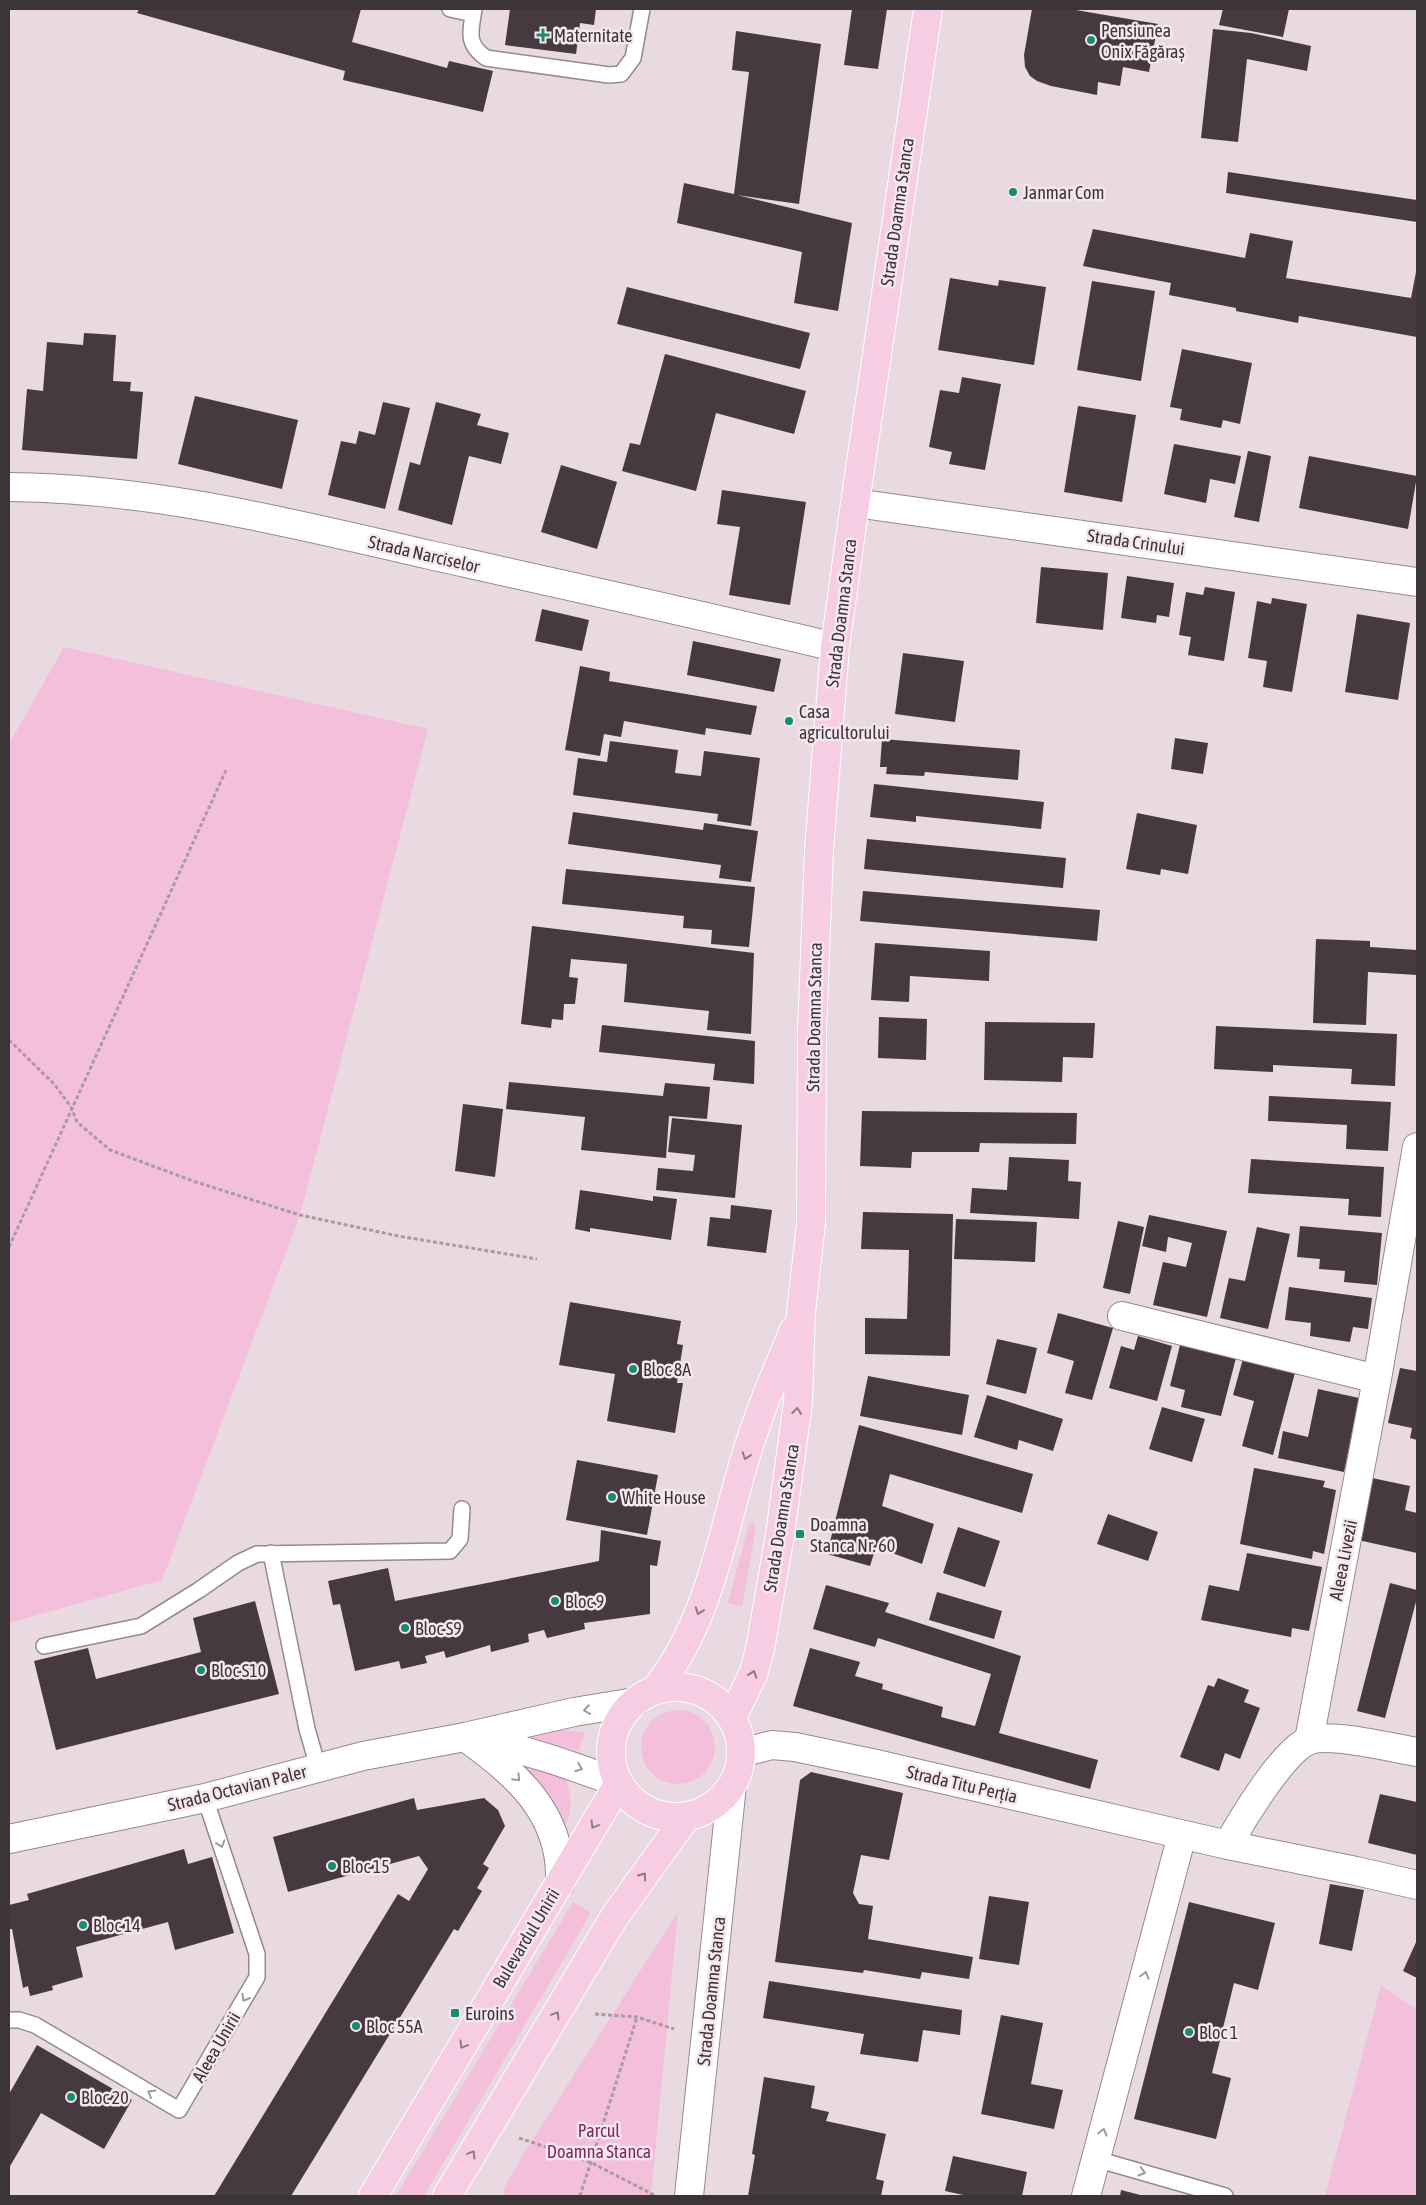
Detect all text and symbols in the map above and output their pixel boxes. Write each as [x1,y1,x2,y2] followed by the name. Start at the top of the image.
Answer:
[1101,20,1185,62] place label: Pensiunea Onix Făgăraș
[554,25,633,46] place label: Maternitate
[536,28,550,42] marker: Maternitate
[1085,34,1097,46] marker: Pensiunea Onix Făgăraș
[876,136,918,288] street label: Strada Doamna Stanca
[1023,182,1105,203] place label: Janmar Com
[1007,186,1019,198] marker: Janmar Com
[1086,525,1186,559] street label: Strada Crinului
[366,531,482,577] street label: Strada Narciselor
[821,537,861,689] street label: Strada Doamna Stanca
[799,701,890,743] place label: Casa agricultorului
[783,715,795,727] marker: Casa agricultorului
[802,942,826,1092] street label: Strada Doamna Stanca
[643,1359,691,1380] place label: Bloc 8A
[627,1363,639,1375] marker: Bloc 8A
[791,1406,802,1414] one-way arrow
[759,1442,803,1594] street label: Strada Doamna Stanca
[742,1451,752,1459] one-way arrow
[622,1487,706,1508] place label: White House
[606,1491,618,1503] marker: White House
[810,1514,895,1556] place label: Doamna Stanca Nr. 60
[1325,1518,1361,1602] street label: Aleea Livezii
[794,1528,806,1540] marker: Doamna Stanca Nr. 60
[565,1591,604,1612] place label: Bloc 9
[549,1595,561,1607] marker: Bloc 9
[695,1606,705,1615] one-way arrow
[415,1618,462,1639] place label: Bloc S9
[399,1622,411,1634] marker: Bloc S9
[211,1660,266,1681] place label: Bloc S10
[195,1664,207,1676] marker: Bloc S10
[747,1671,757,1679] one-way arrow
[582,1705,591,1715] one-way arrow
[165,1760,309,1815] street label: Strada Octavian Paler
[905,1761,1019,1807] street label: Strada Titu Perția
[575,1762,583,1772] one-way arrow
[511,1772,520,1781] one-way arrow
[590,1820,600,1829] one-way arrow
[215,1840,225,1848] one-way arrow
[342,1856,390,1877] place label: Bloc 15
[326,1860,338,1872] marker: Bloc 15
[637,1872,646,1882] one-way arrow
[488,1884,564,1992] street label: Bulevardul Unirii
[93,1915,141,1936] place label: Bloc 14
[693,1915,729,2067] street label: Strada Doamna Stanca
[77,1919,89,1931] marker: Bloc 14
[1139,1971,1150,1980] one-way arrow
[241,1992,251,2001] one-way arrow
[465,2003,514,2024] place label: Euroins
[449,2007,461,2019] marker: Euroins
[188,2008,244,2086] street label: Aleea Unirii
[549,2012,559,2021] one-way arrow
[366,2016,423,2037] place label: Bloc 55A
[350,2020,362,2032] marker: Bloc 55A
[1199,2022,1238,2043] place label: Bloc 1
[1183,2026,1195,2038] marker: Bloc 1
[459,2039,469,2048] one-way arrow
[81,2087,129,2108] place label: Bloc 20
[148,2090,157,2100] one-way arrow
[65,2091,77,2103] marker: Bloc 20
[547,2120,651,2162] park label: Parcul Doamna Stanca
[1097,2129,1107,2137] one-way arrow
[466,2151,476,2160] one-way arrow
[1138,2167,1146,2177] one-way arrow

